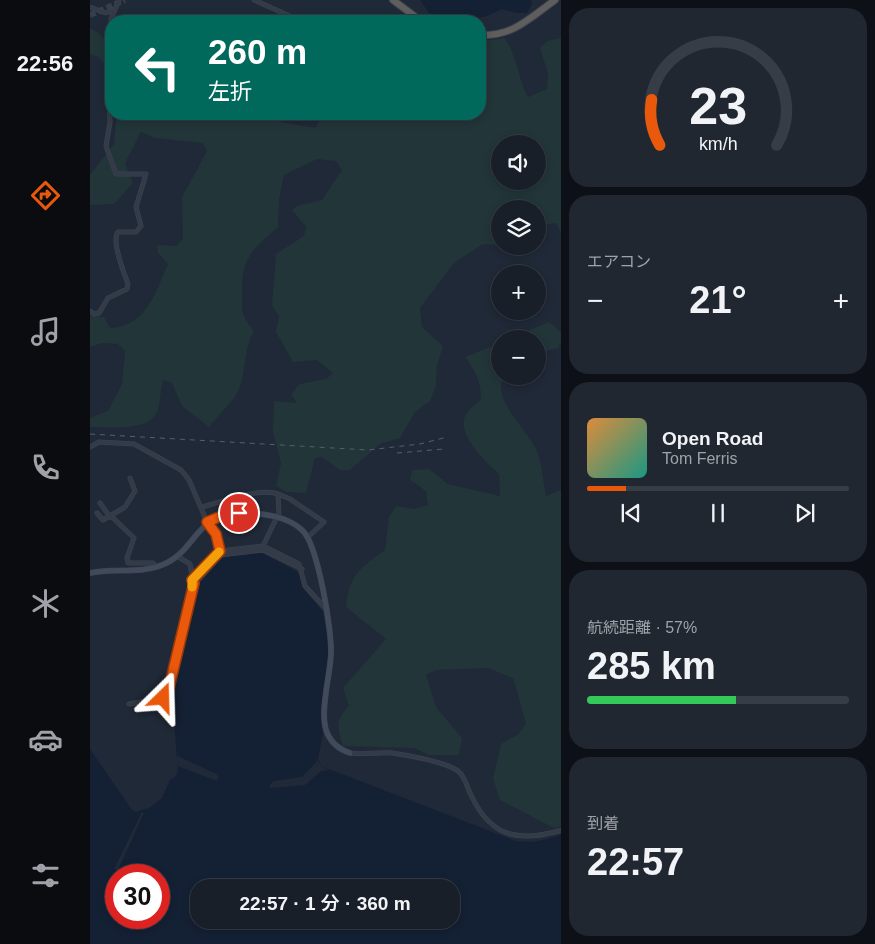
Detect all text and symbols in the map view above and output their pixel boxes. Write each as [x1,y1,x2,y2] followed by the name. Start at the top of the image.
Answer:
[208,32,307,71] text: 260 m
[125,35,190,100] icon: left
[17,51,73,76] text: 22:56
[689,77,747,135] text: 23
[208,79,252,104] text: 左折
[699,134,737,154] text: km/h
[491,135,546,385] map controls
[491,135,546,190] button: sound
[28,178,63,213] icon: directions
[491,200,546,255] button: layers
[587,253,651,270] text: エアコン
[491,265,546,320] button: +
[689,279,747,321] text: 21°
[587,285,603,316] text: −
[833,285,849,316] text: +
[28,314,63,349] icon: music
[491,330,546,385] button: −
[662,428,763,449] text: Open Road
[28,450,63,485] icon: phone
[662,450,738,467] text: Tom Ferris
[218,492,260,534] pin
[225,499,253,527] icon: arrive
[617,499,645,527] icon: previous
[704,499,732,527] icon: pause
[791,499,819,527] icon: next
[28,586,63,621] icon: climate
[587,619,697,636] text: 航続距離 · 57%
[587,645,716,687] text: 285 km
[136,671,188,723] position arrow
[28,722,63,757] icon: car
[587,815,619,832] text: 到着
[587,841,684,883] text: 22:57
[28,858,63,893] icon: filters
[105,864,170,929] speed limit sign: 30
[239,893,411,914] text: 22:57 · 1 分 · 360 m

